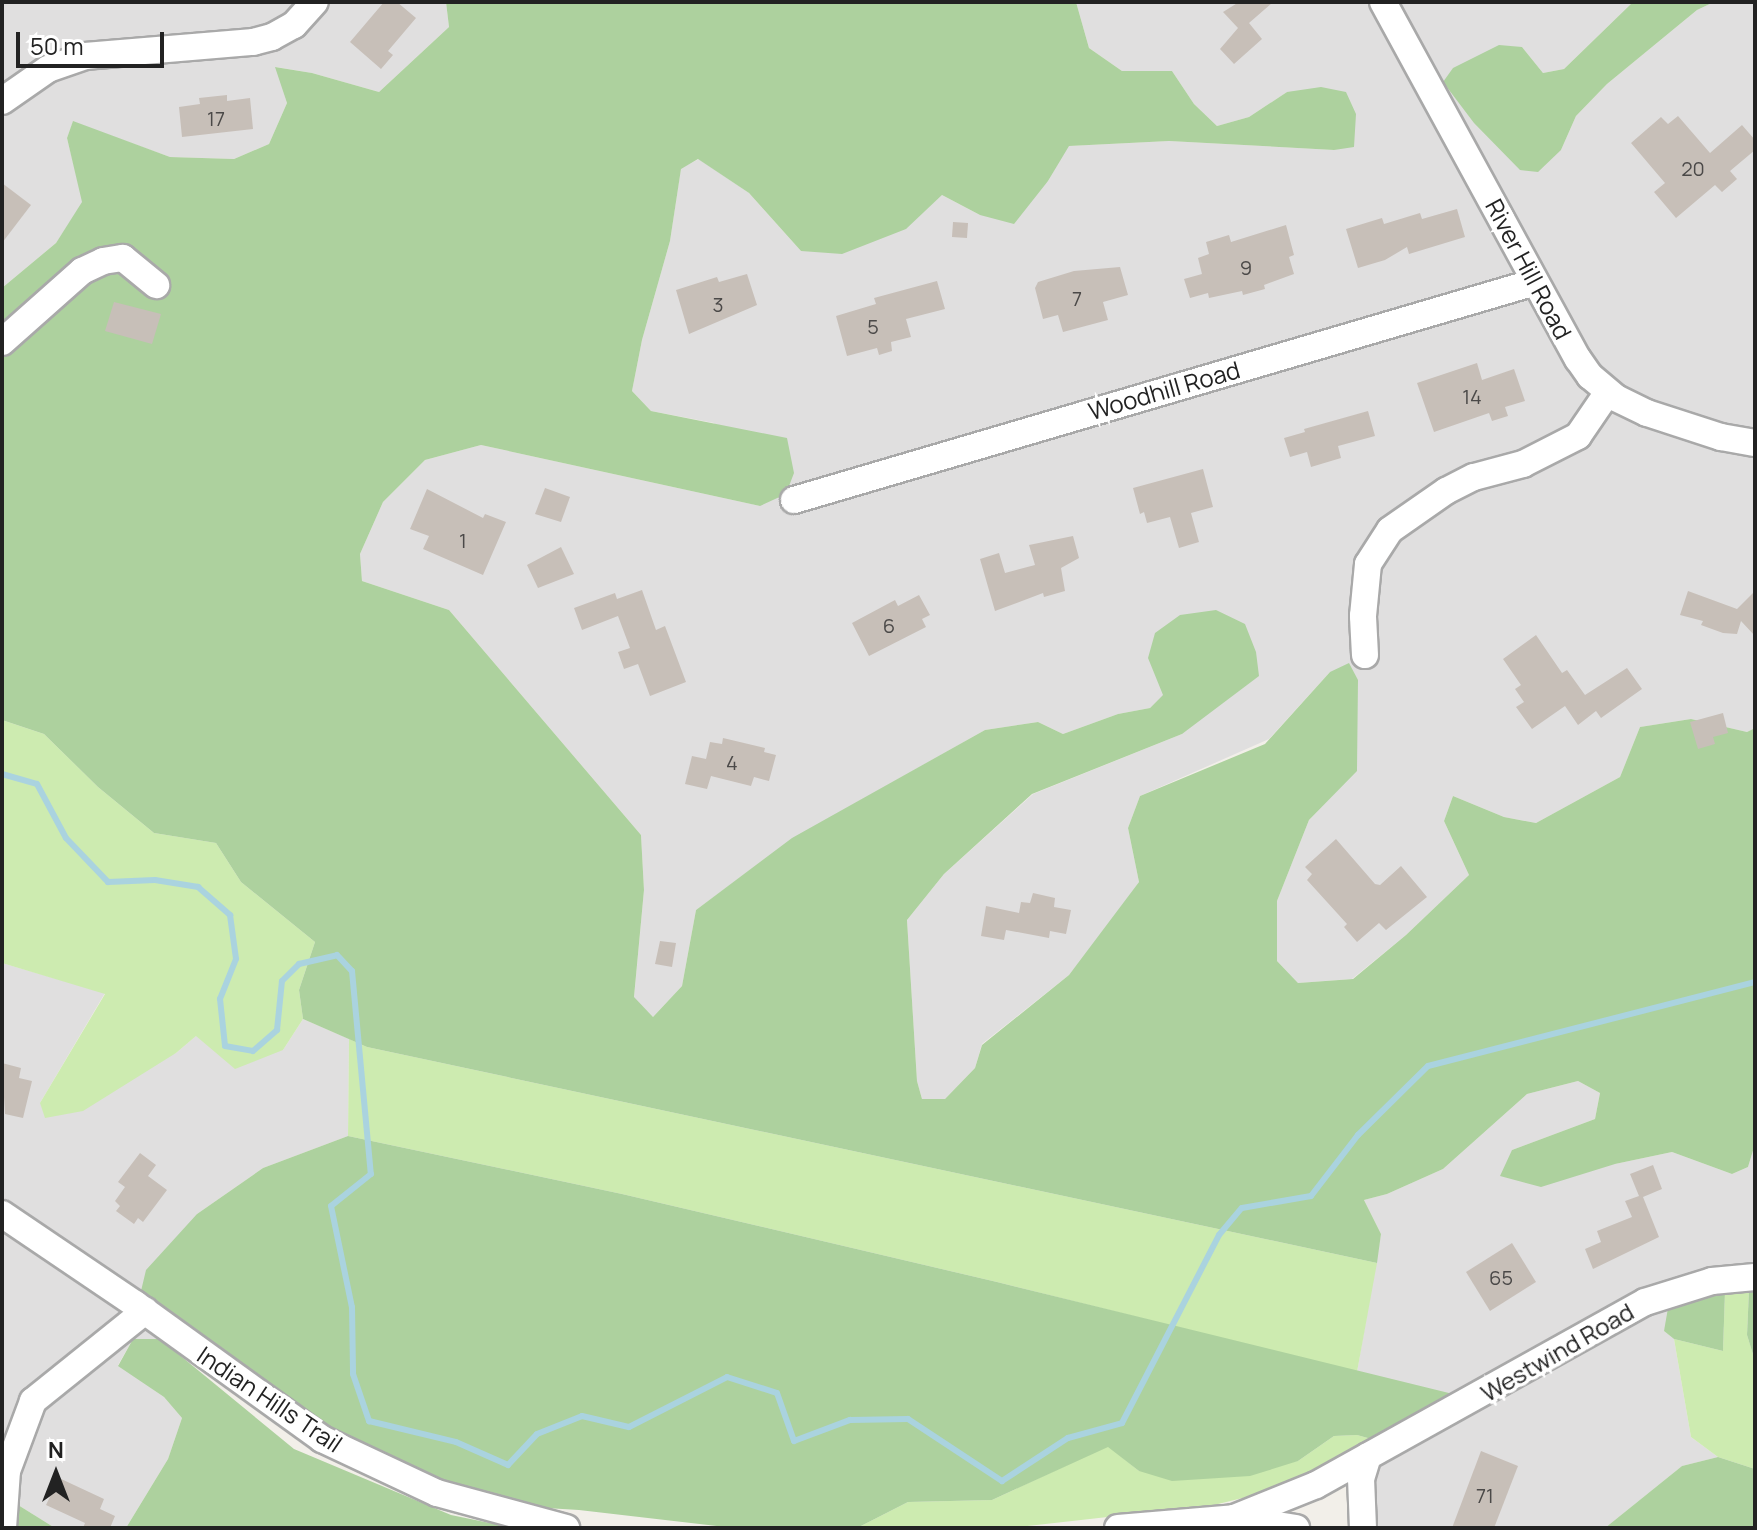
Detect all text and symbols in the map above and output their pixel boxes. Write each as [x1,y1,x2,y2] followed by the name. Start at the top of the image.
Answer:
[20,16,168,66] scale bar
[30,29,84,62] text: 50 m
[207,106,225,130] house number: 17
[1681,156,1705,180] house number: 20
[1480,194,1578,344] street label: River Hill Road
[1240,255,1252,279] house number: 9
[1072,286,1082,310] house number: 7
[712,292,724,316] house number: 3
[867,314,879,338] house number: 5
[1085,355,1243,425] street label: Woodhill Road
[1462,384,1482,408] house number: 14
[459,528,467,552] house number: 1
[883,613,895,637] house number: 6
[726,750,738,774] house number: 4
[1489,1265,1513,1289] house number: 65
[1476,1297,1638,1407] street label: Westwind Road
[192,1340,348,1458] street label: Indian Hills Trail
[16,1434,96,1514] north arrow
[48,1435,64,1465] text: N
[1476,1483,1494,1507] house number: 71

